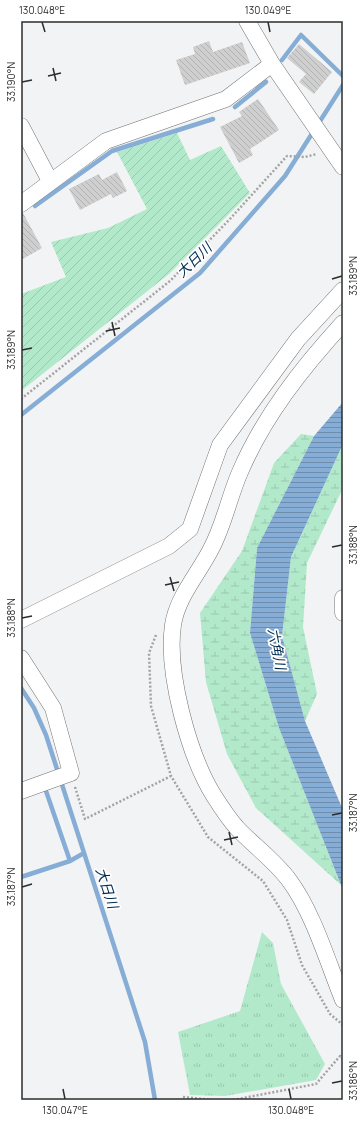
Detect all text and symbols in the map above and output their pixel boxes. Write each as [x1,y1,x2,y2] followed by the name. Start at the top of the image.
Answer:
[19,3,65,17] text: 130.048°E
[245,3,291,17] text: 130.049°E
[4,62,18,102] text: 33.190°N
[172,237,217,281] water label: 大日川
[346,256,360,296] text: 33.189°N
[4,330,18,370] text: 33.189°N
[346,525,360,565] text: 33.188°N
[4,598,18,638] text: 33.188°N
[264,626,291,673] water label: 六角川
[346,794,360,832] text: 33.187°N
[92,865,124,913] water label: 大日川
[4,868,18,906] text: 33.187°N
[346,1061,360,1101] text: 33.186°N
[42,1103,88,1117] text: 130.047°E
[268,1103,314,1117] text: 130.048°E

